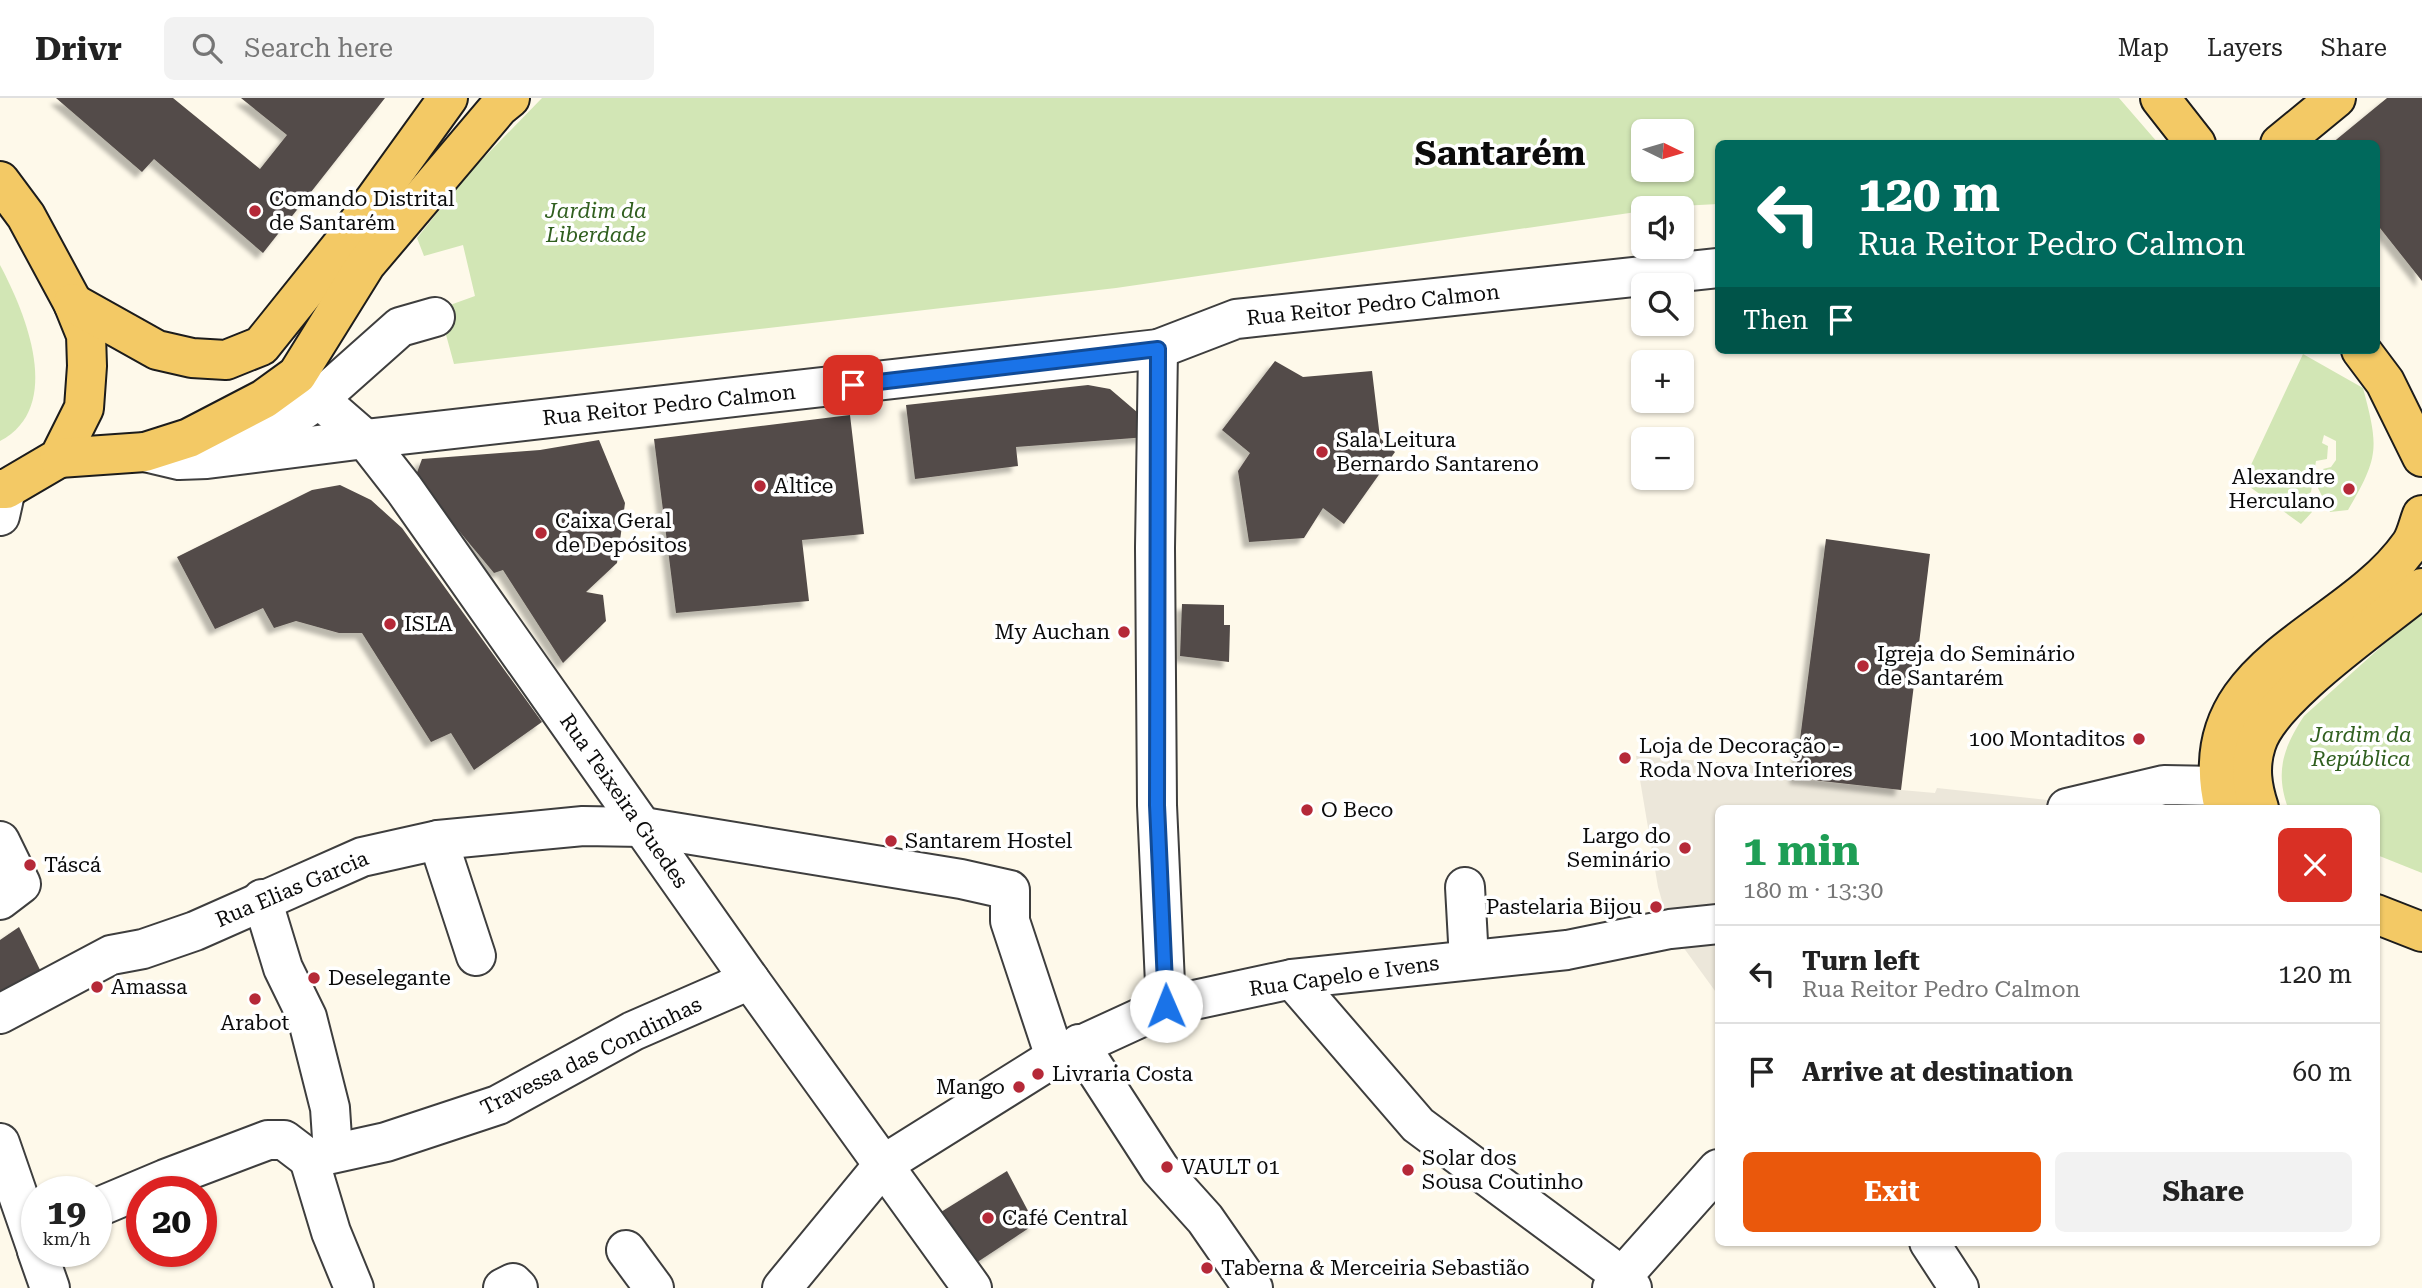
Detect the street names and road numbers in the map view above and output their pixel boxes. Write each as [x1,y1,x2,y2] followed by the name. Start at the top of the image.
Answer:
[1245,280,1501,330] street label: Rua Reitor Pedro Calmon
[541,380,797,430] street label: Rua Reitor Pedro Calmon
[555,709,693,893] street label: Rua Teixeira Guedes
[212,846,373,932] street label: Rua Elias Garcia
[1247,951,1441,1001] street label: Rua Capelo e Ivens
[477,992,705,1120] street label: Travessa das Condinhas

